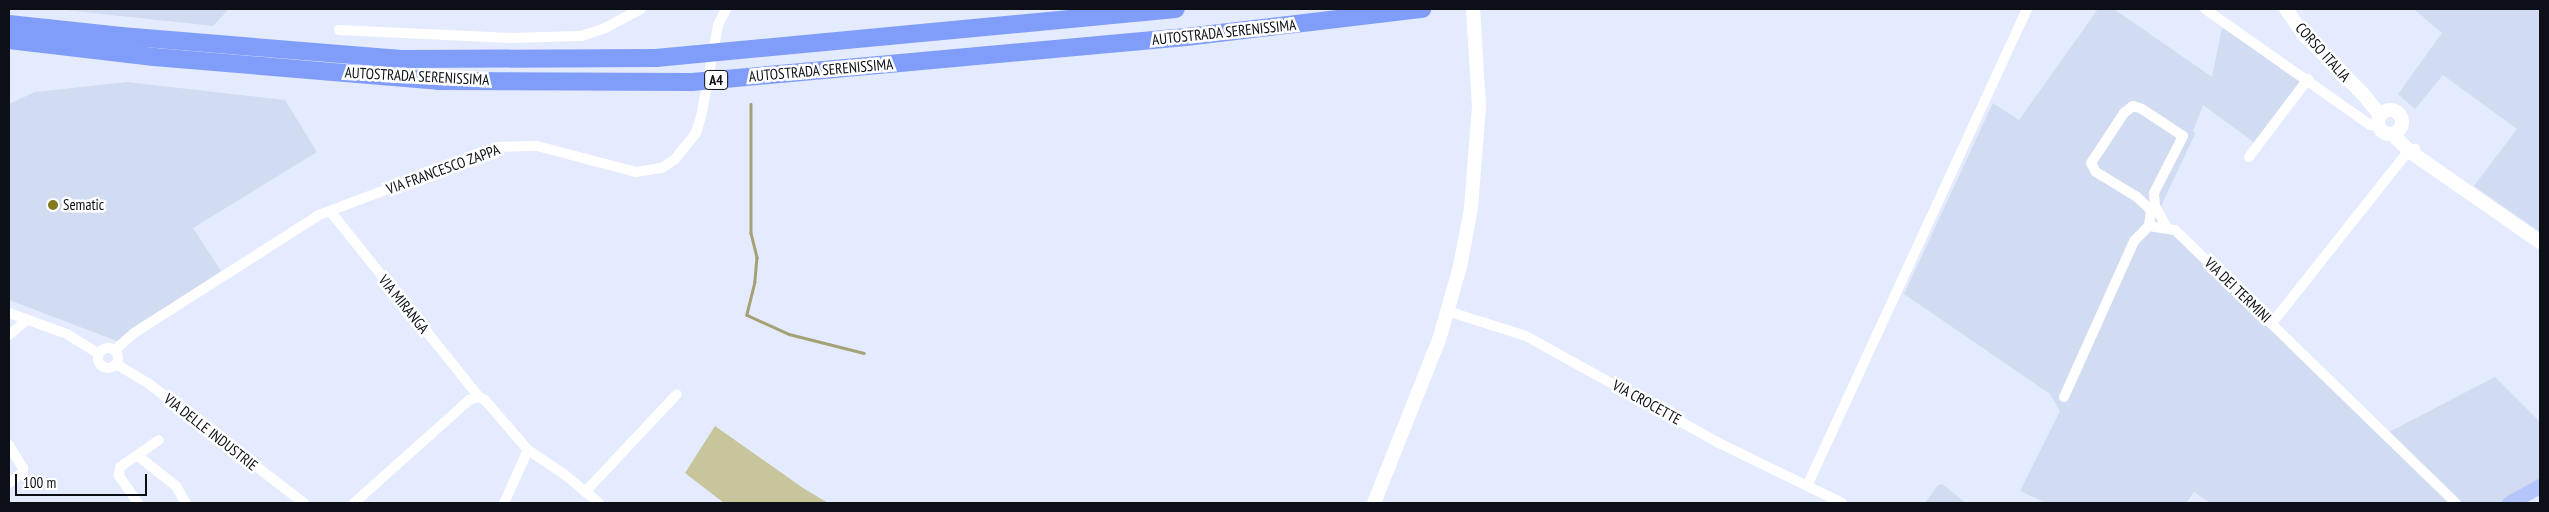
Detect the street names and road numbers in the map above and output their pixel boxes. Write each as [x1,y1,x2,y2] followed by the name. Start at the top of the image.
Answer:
[1151,15,1297,49] street label: AUTOSTRADA SERENISSIMA
[2292,19,2354,85] street label: CORSO ITALIA
[748,55,894,85] street label: AUTOSTRADA SERENISSIMA
[344,63,490,89] street label: AUTOSTRADA SERENISSIMA
[704,68,728,92] road number: A4
[384,140,502,198] street label: VIA FRANCESCO ZAPPA
[2201,253,2275,327] street label: VIA DEI TERMINI
[375,271,433,337] street label: VIA MIRANGA
[1609,376,1685,428] street label: VIA CROCETTE
[160,390,262,474] street label: VIA DELLE INDUSTRIE

